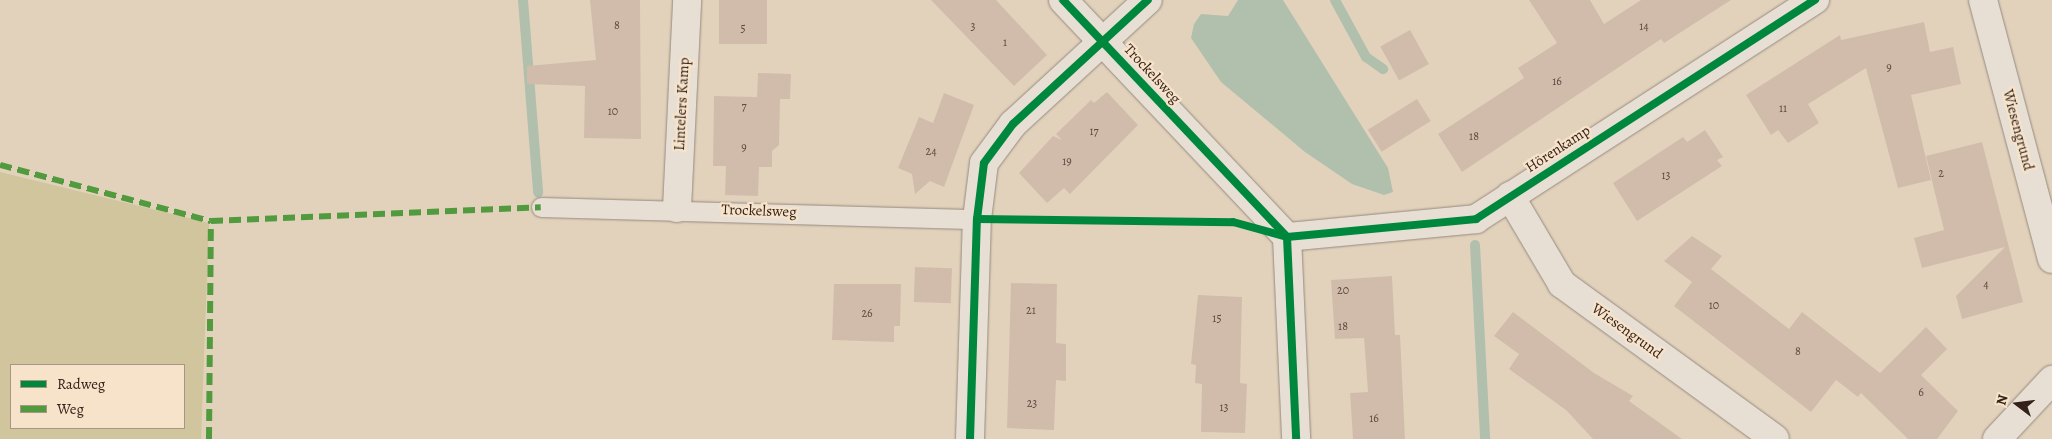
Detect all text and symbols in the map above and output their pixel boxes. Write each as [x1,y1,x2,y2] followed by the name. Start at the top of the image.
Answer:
[614,19,620,33] house number: 8
[971,20,975,34] house number: 3
[1639,20,1649,34] house number: 14
[740,22,746,36] house number: 5
[1003,36,1007,50] house number: 1
[1120,40,1184,108] street label: Trockelsweg
[671,57,693,151] street label: Lintelers Kamp
[1886,61,1892,75] house number: 9
[1552,75,1562,89] house number: 16
[1999,88,2037,172] street label: Wiesengrund
[741,100,747,114] house number: 7
[1779,102,1787,116] house number: 11
[608,105,618,119] house number: 10
[1522,121,1594,177] street label: Hörenkamp
[1089,125,1099,139] house number: 17
[1469,130,1479,144] house number: 18
[741,141,747,155] house number: 9
[925,145,937,159] house number: 24
[1062,155,1072,169] house number: 19
[1938,167,1944,181] house number: 2
[1661,169,1671,183] house number: 13
[721,201,797,221] street label: Trockelsweg
[1983,278,1989,292] house number: 4
[1337,284,1349,298] house number: 20
[1588,299,1666,363] street label: Wiesengrund
[1709,299,1719,313] house number: 10
[1026,304,1036,318] house number: 21
[861,307,873,321] house number: 26
[1212,312,1222,326] house number: 15
[1338,320,1348,334] house number: 18
[1795,345,1801,359] house number: 8
[10,364,185,429] legend
[57,374,105,394] text: Radweg
[1992,379,2042,429] north arrow
[1918,386,1924,400] house number: 6
[1992,393,2013,407] text: N
[1027,397,1037,411] house number: 23
[57,399,84,419] text: Weg
[1219,401,1229,415] house number: 13
[1369,412,1379,426] house number: 16

